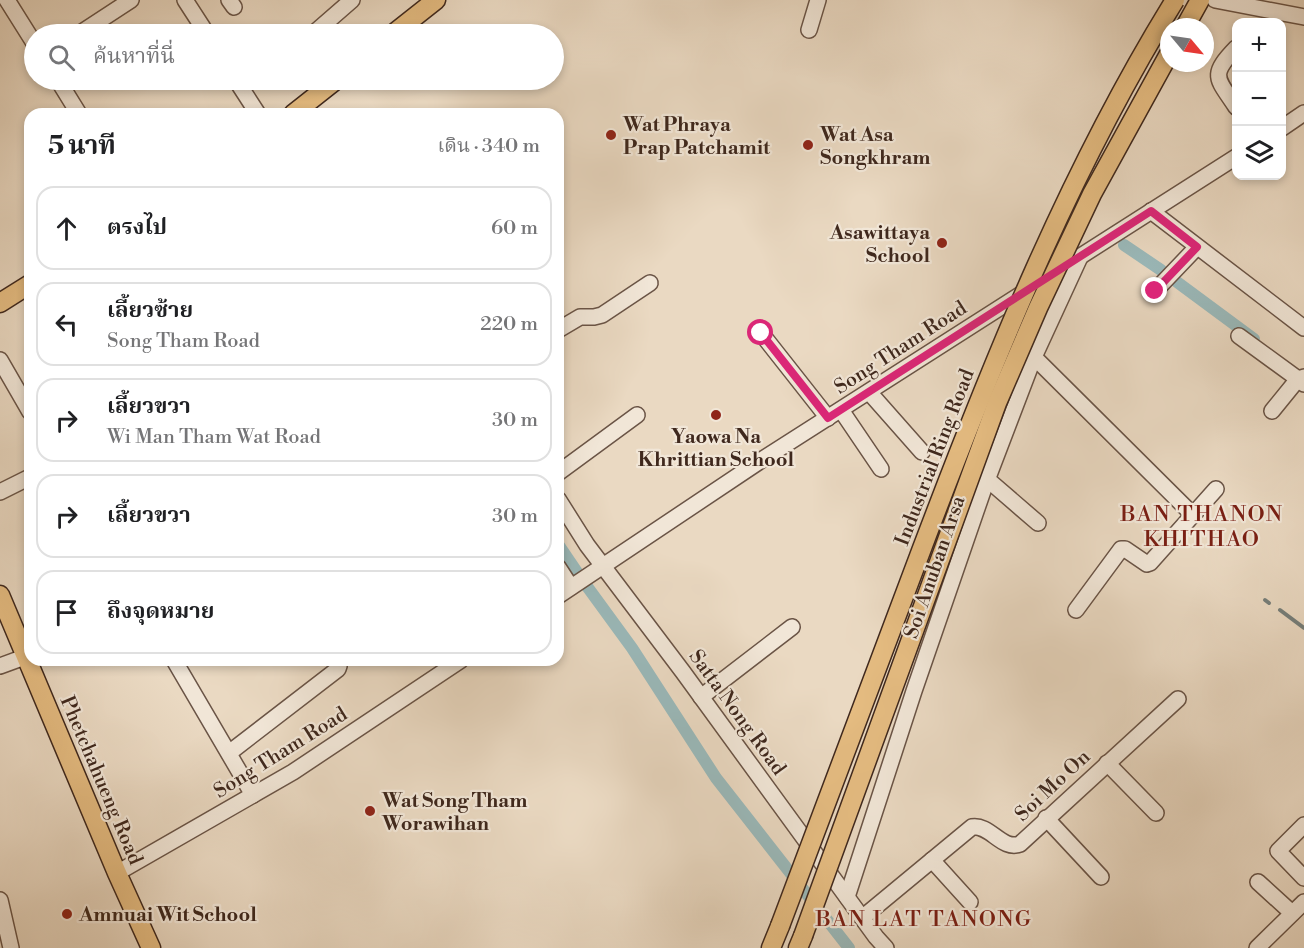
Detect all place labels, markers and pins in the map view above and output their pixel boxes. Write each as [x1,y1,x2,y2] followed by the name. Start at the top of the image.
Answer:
[622,113,771,161] place label: Wat Phraya Prap Patchamit
[819,123,930,171] place label: Wat Asa Songkhram
[604,128,618,142] marker: Wat Phraya Prap Patchamit
[801,138,815,152] marker: Wat Asa Songkhram
[829,221,930,269] place label: Asawittaya School
[935,236,949,250] marker: Asawittaya School
[709,408,723,422] marker: Yaowa Na Khrittian School
[638,425,795,473] place label: Yaowa Na Khrittian School
[381,789,527,837] place label: Wat Song Tham Worawihan
[363,804,377,818] marker: Wat Song Tham Worawihan
[78,903,257,928] place label: Amnuai Wit School
[60,907,74,921] marker: Amnuai Wit School

